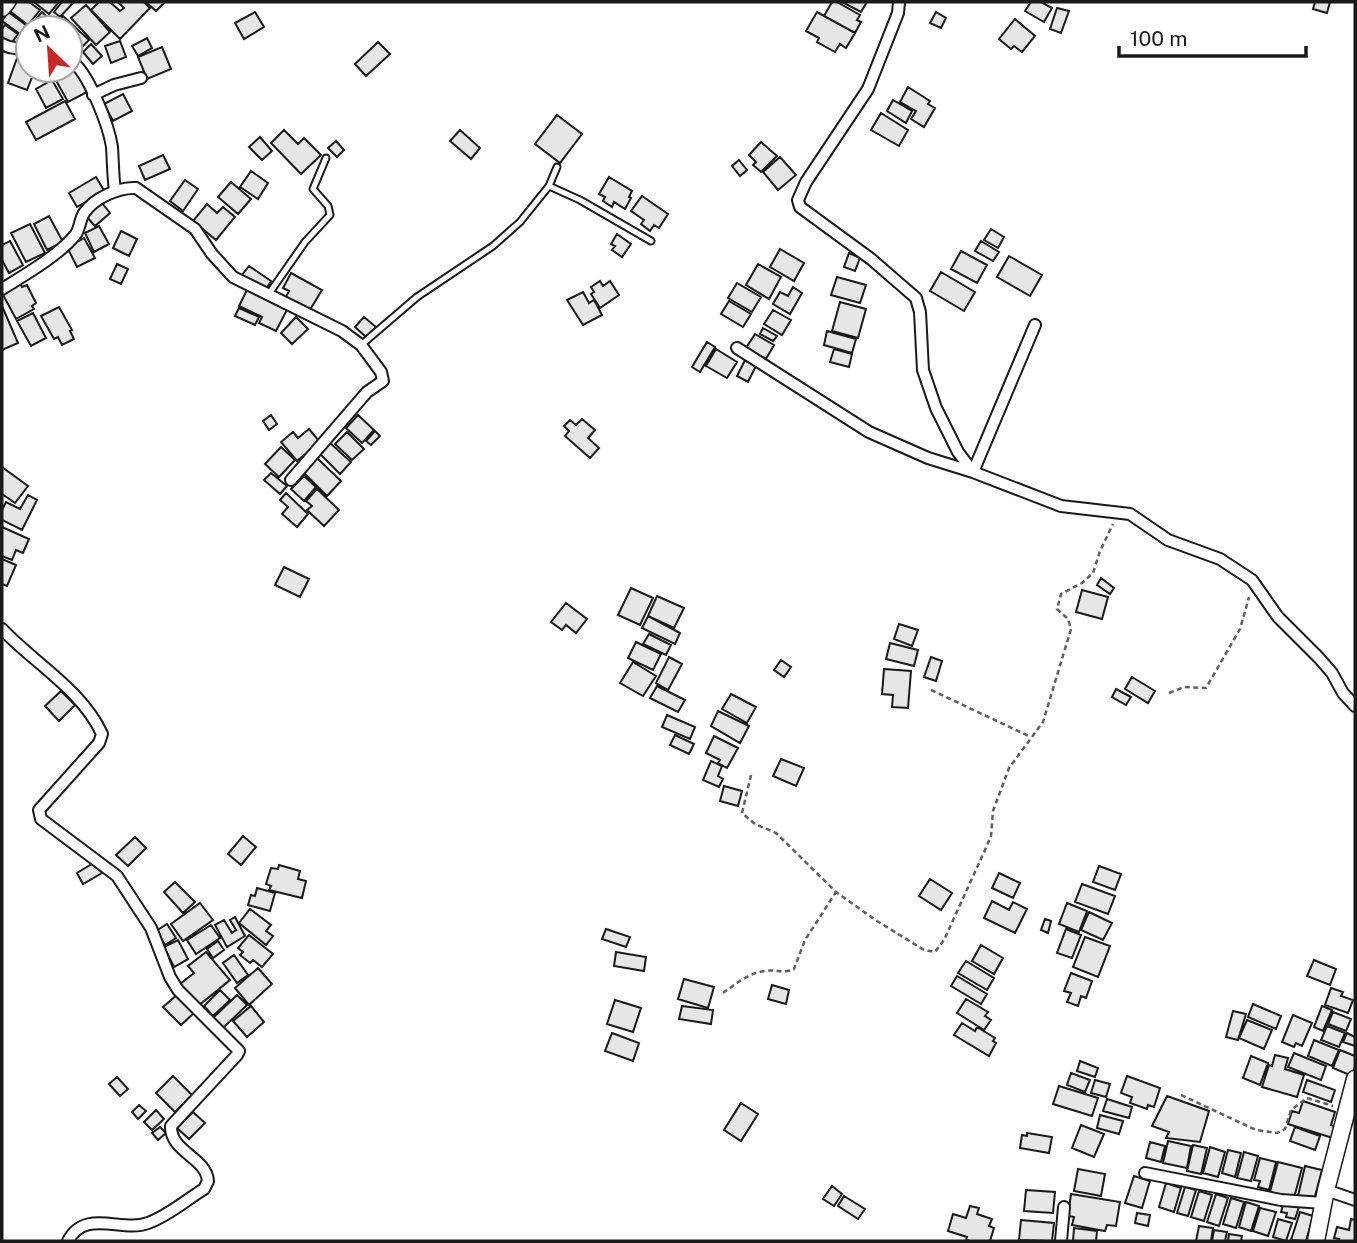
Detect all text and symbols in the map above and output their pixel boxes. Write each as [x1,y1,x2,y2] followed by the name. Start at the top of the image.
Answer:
[14,14,84,84] north arrow
[1119,14,1306,58] scale bar
[30,20,53,47] text: N
[1130,26,1187,51] text: 100 m

